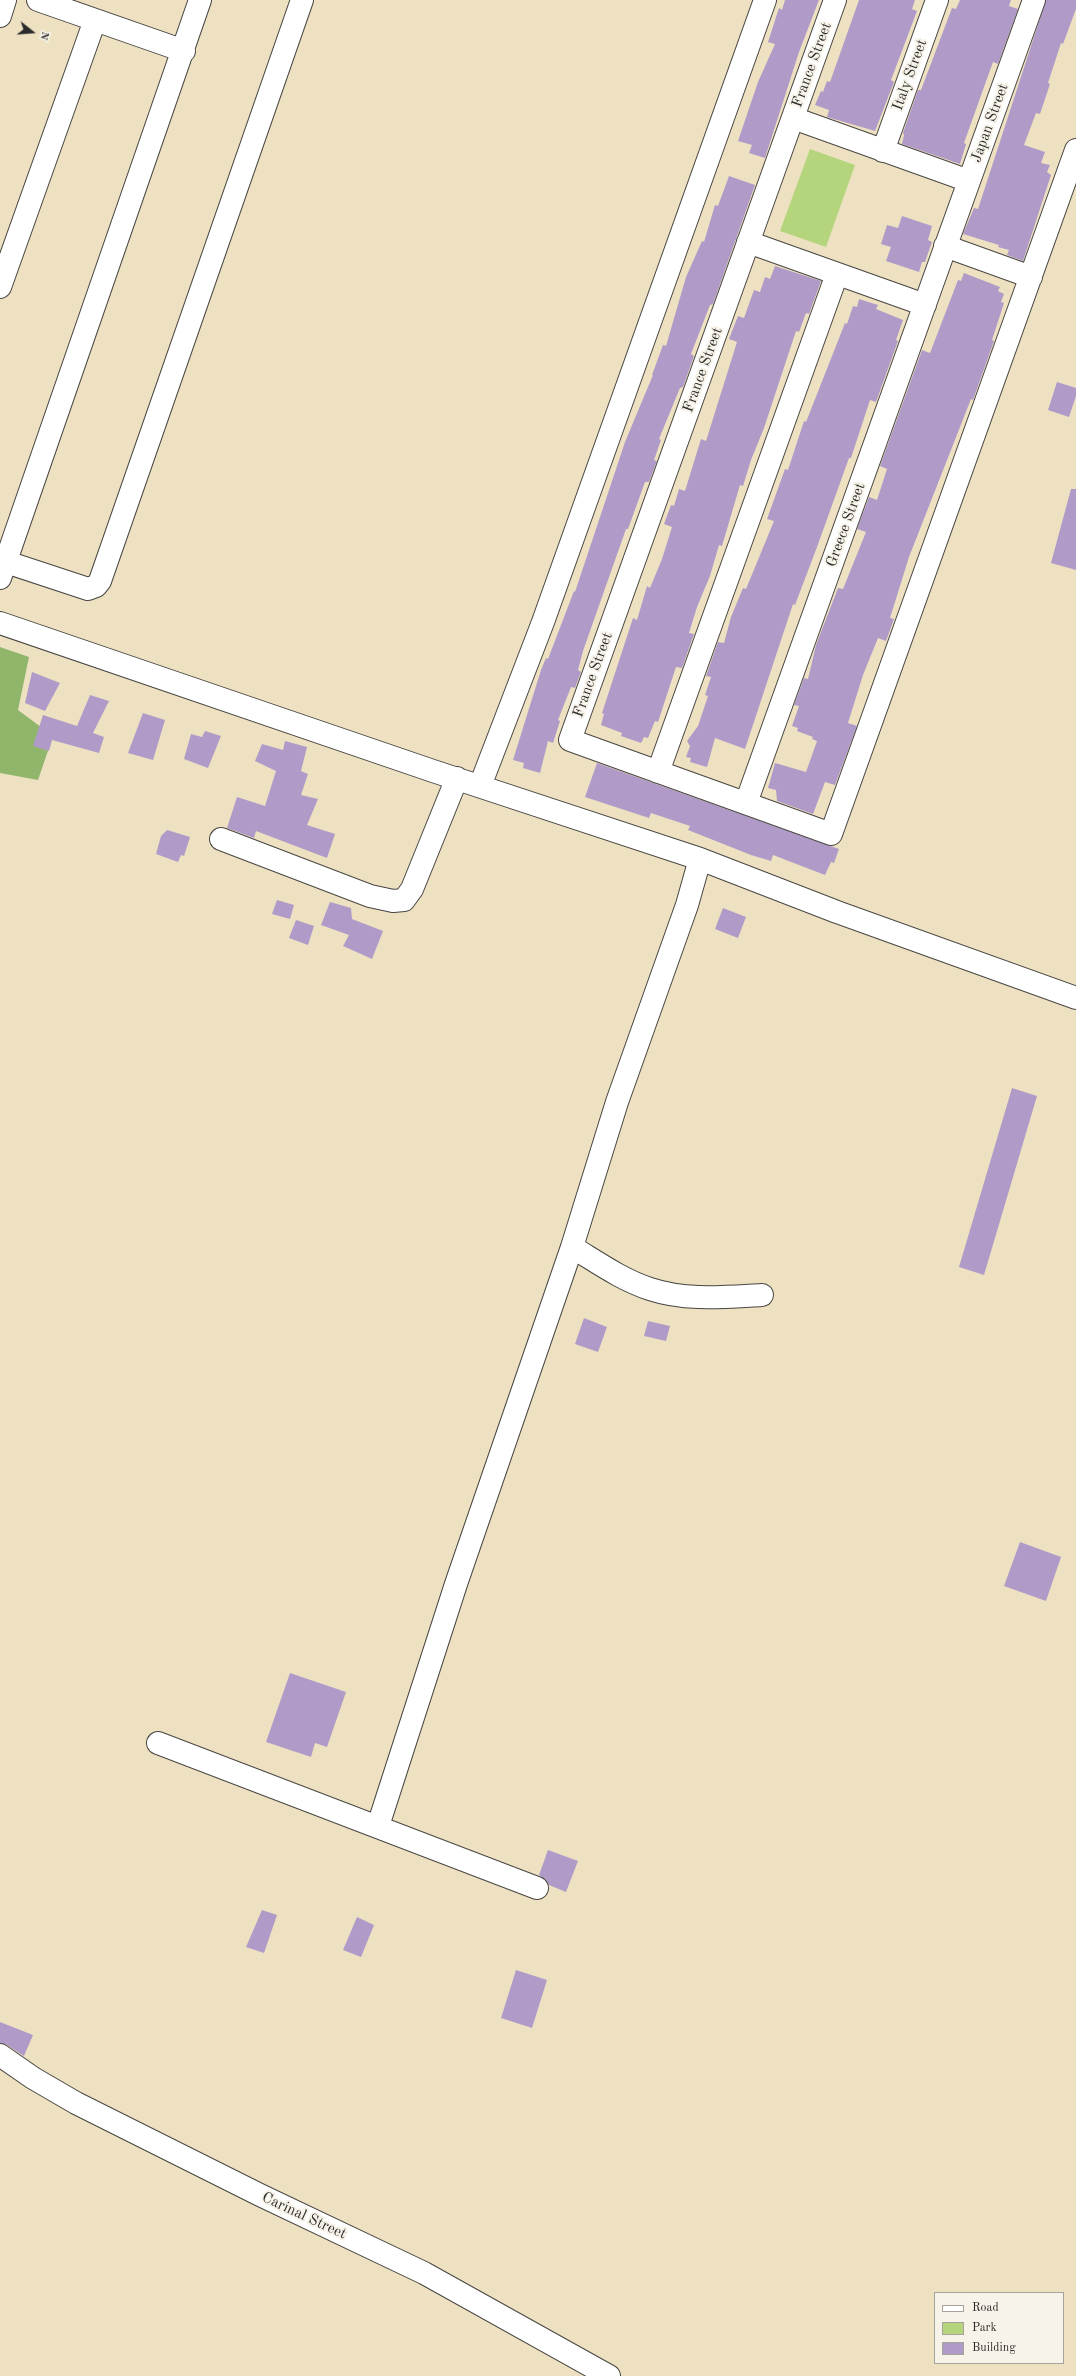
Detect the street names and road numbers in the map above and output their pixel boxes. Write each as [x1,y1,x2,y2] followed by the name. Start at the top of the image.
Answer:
[788,20,836,110] street label: France Street
[889,37,931,113] street label: Italy Street
[967,81,1013,165] street label: Japan Street
[679,325,727,415] street label: France Street
[822,481,870,569] street label: Greece Street
[569,630,617,720] street label: France Street
[259,2189,349,2243] street label: Carinal Street

